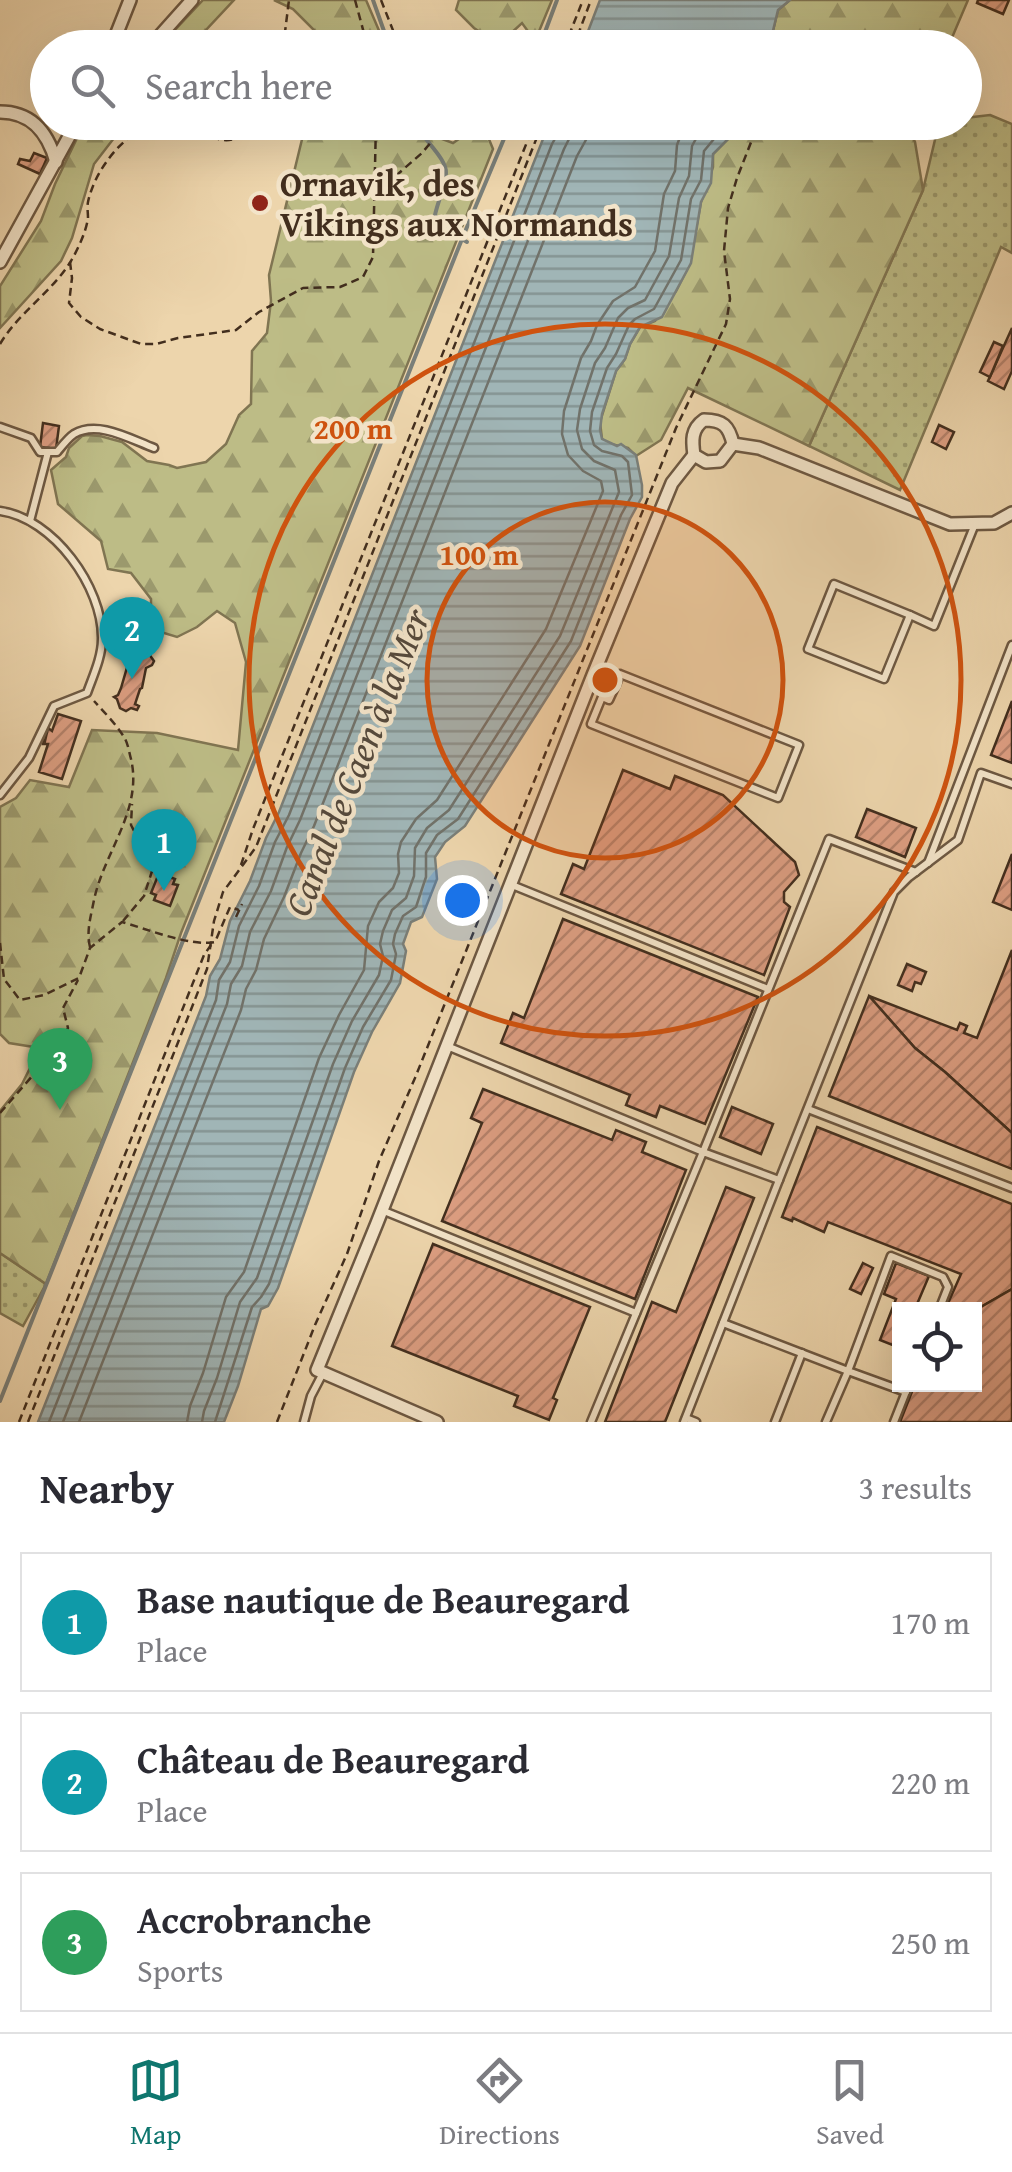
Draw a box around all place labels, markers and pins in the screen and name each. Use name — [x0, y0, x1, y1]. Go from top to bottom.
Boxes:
place label: Ornavik, des Vikings aux Normands — [280, 158, 633, 249]
marker: Ornavik, des Vikings aux Normands — [249, 192, 271, 214]
pin: 2 — [100, 596, 164, 679]
centre of rings — [587, 662, 623, 698]
pin: 1 — [132, 808, 196, 891]
pin: 3 — [28, 1028, 92, 1110]

